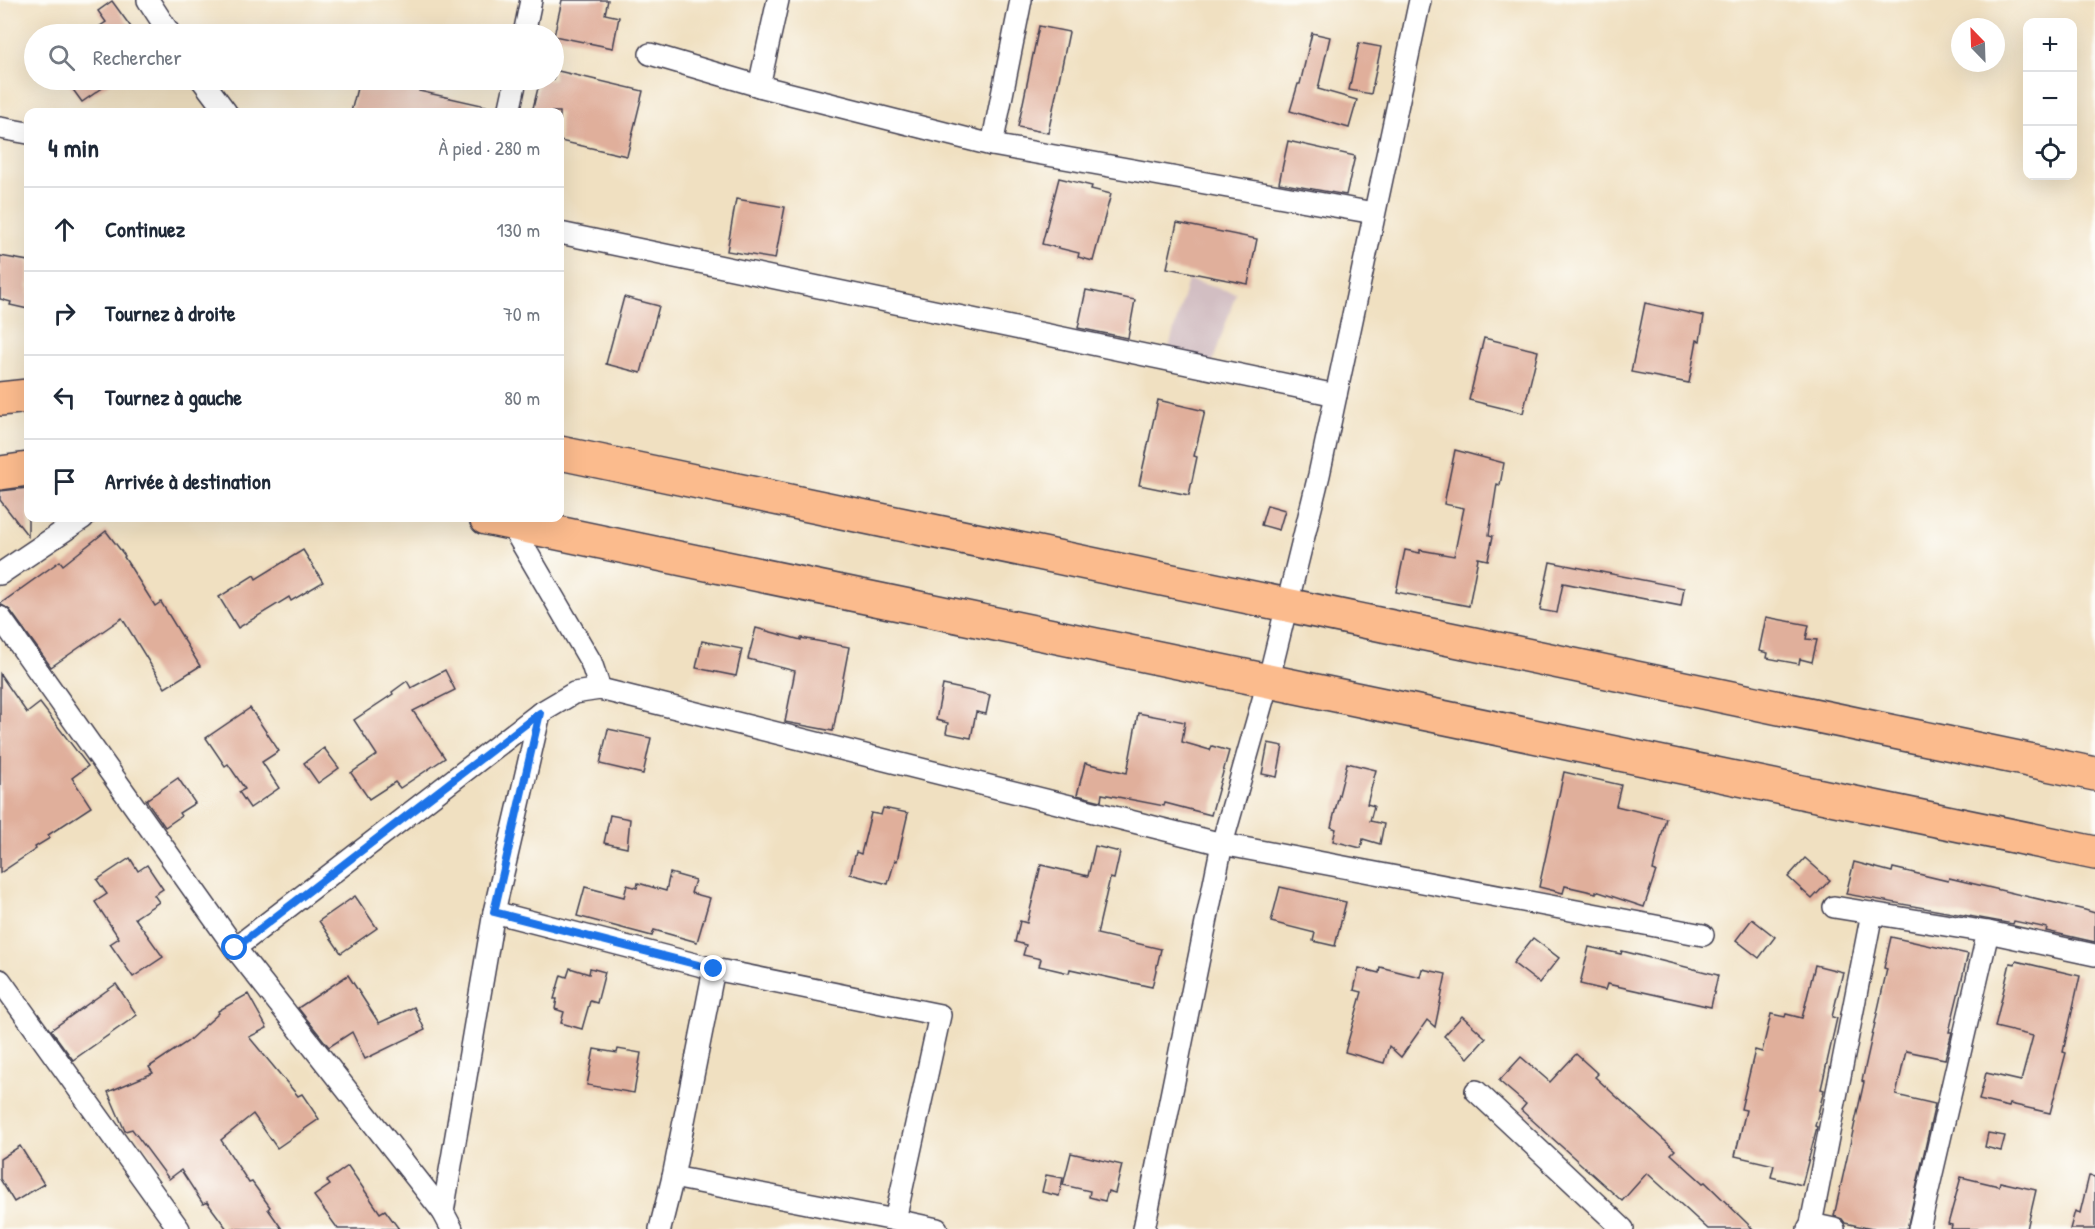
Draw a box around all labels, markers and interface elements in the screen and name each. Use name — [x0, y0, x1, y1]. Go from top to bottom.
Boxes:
north arrow — [1951, 18, 2005, 72]
map controls — [2023, 18, 2077, 180]
button: + — [2023, 18, 2077, 72]
search box — [24, 24, 564, 90]
icon: search — [45, 41, 78, 74]
text: Rechercher — [93, 42, 182, 72]
button: − — [2023, 72, 2077, 126]
button: locate — [2023, 126, 2077, 180]
text: 4 min — [48, 130, 99, 165]
text: À pied · 280 m — [438, 134, 540, 161]
icon: ahead — [48, 213, 81, 246]
text: Continuez — [105, 214, 185, 244]
text: 130 m — [497, 216, 540, 243]
icon: right — [48, 297, 81, 330]
text: Tournez à droite — [105, 298, 235, 328]
text: 70 m — [503, 300, 540, 327]
icon: left — [48, 381, 81, 414]
text: Tournez à gauche — [105, 382, 242, 412]
text: 80 m — [504, 384, 540, 411]
icon: arrive — [48, 465, 81, 498]
text: Arrivée à destination — [105, 466, 271, 496]
route start — [221, 934, 247, 960]
route end — [700, 955, 726, 981]

